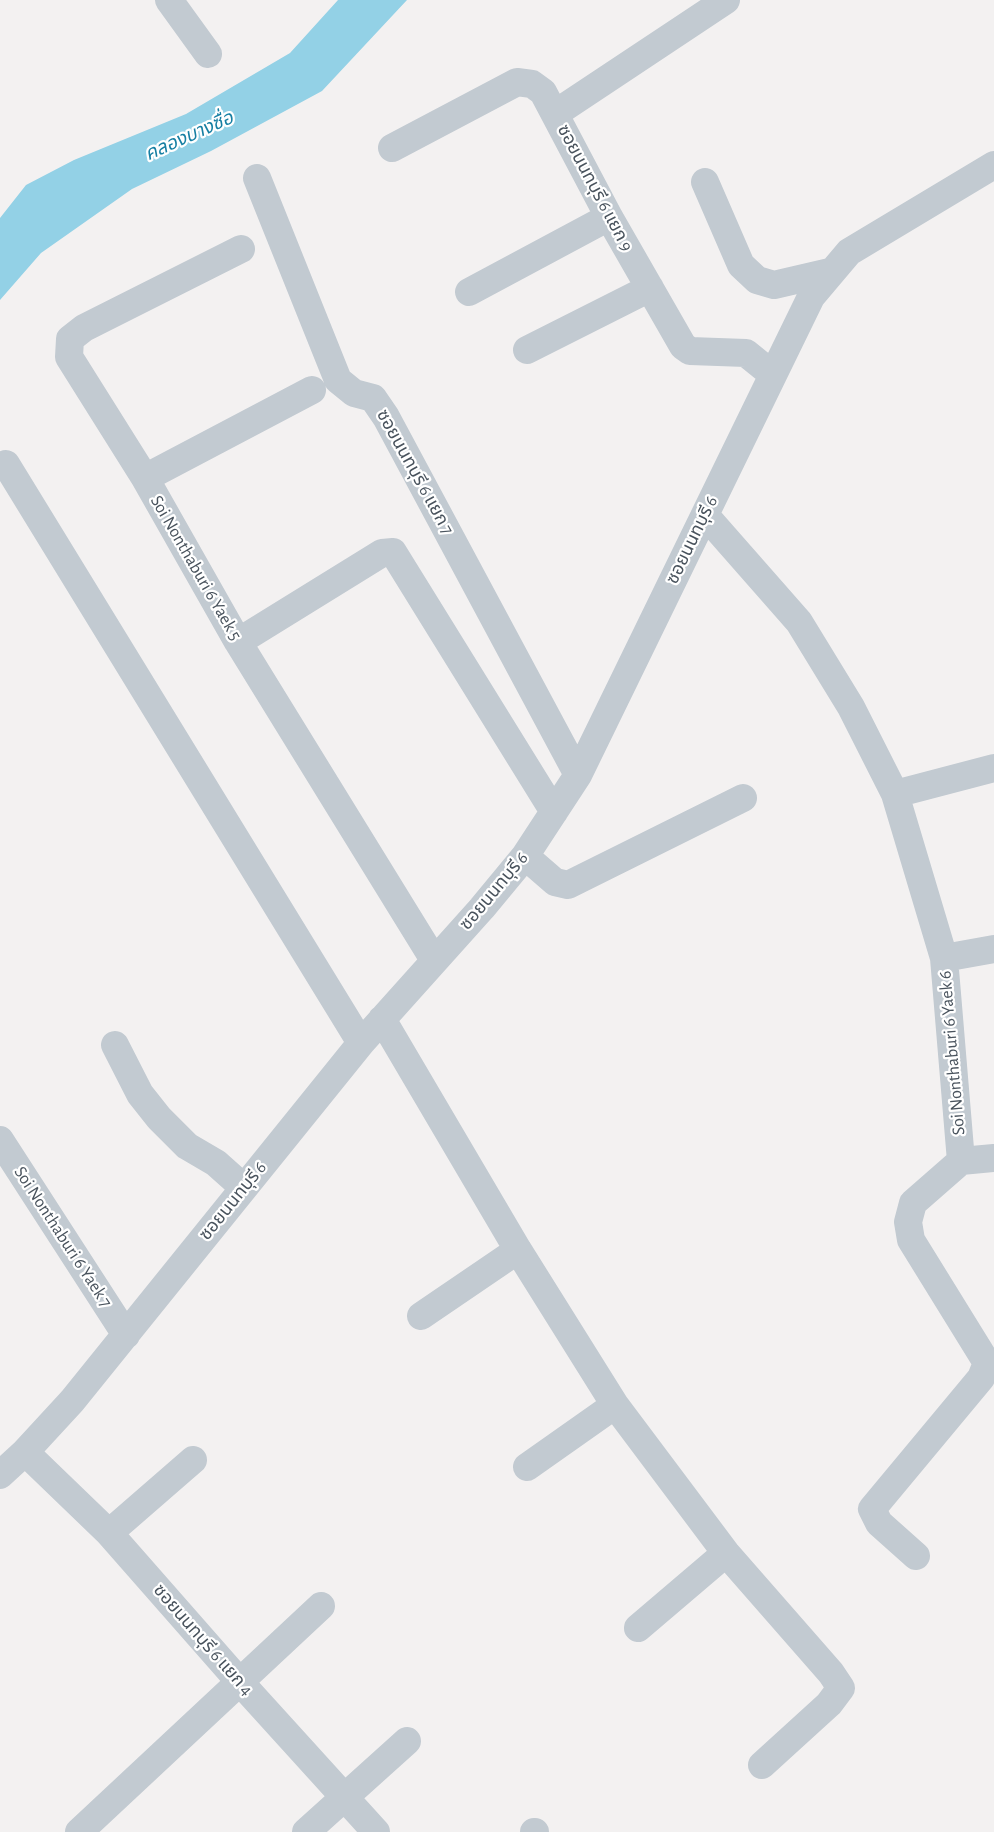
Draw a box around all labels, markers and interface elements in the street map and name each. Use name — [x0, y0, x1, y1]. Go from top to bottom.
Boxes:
water label: คลองบางซื่อ — [141, 106, 237, 166]
street label: ซอยนนทบุรี 6 แยก 9 — [552, 121, 638, 255]
street label: ซอยนนทบุรี 6 แยก 7 — [372, 406, 458, 538]
street label: Soi Nonthaburi 6 Yaek 5 — [146, 492, 246, 644]
street label: ซอยนนทบุรี 6 — [661, 493, 723, 587]
street label: ซอยนนทบุรี 6 — [455, 848, 533, 934]
street label: Soi Nonthaburi 6 Yaek 6 — [934, 970, 970, 1136]
street label: ซอยนนทบุรี 6 — [195, 1157, 271, 1245]
street label: Soi Nonthaburi 6 Yaek 7 — [9, 1162, 117, 1312]
street label: ซอยนนทบุรี 6 แยก 4 — [149, 1580, 257, 1700]

